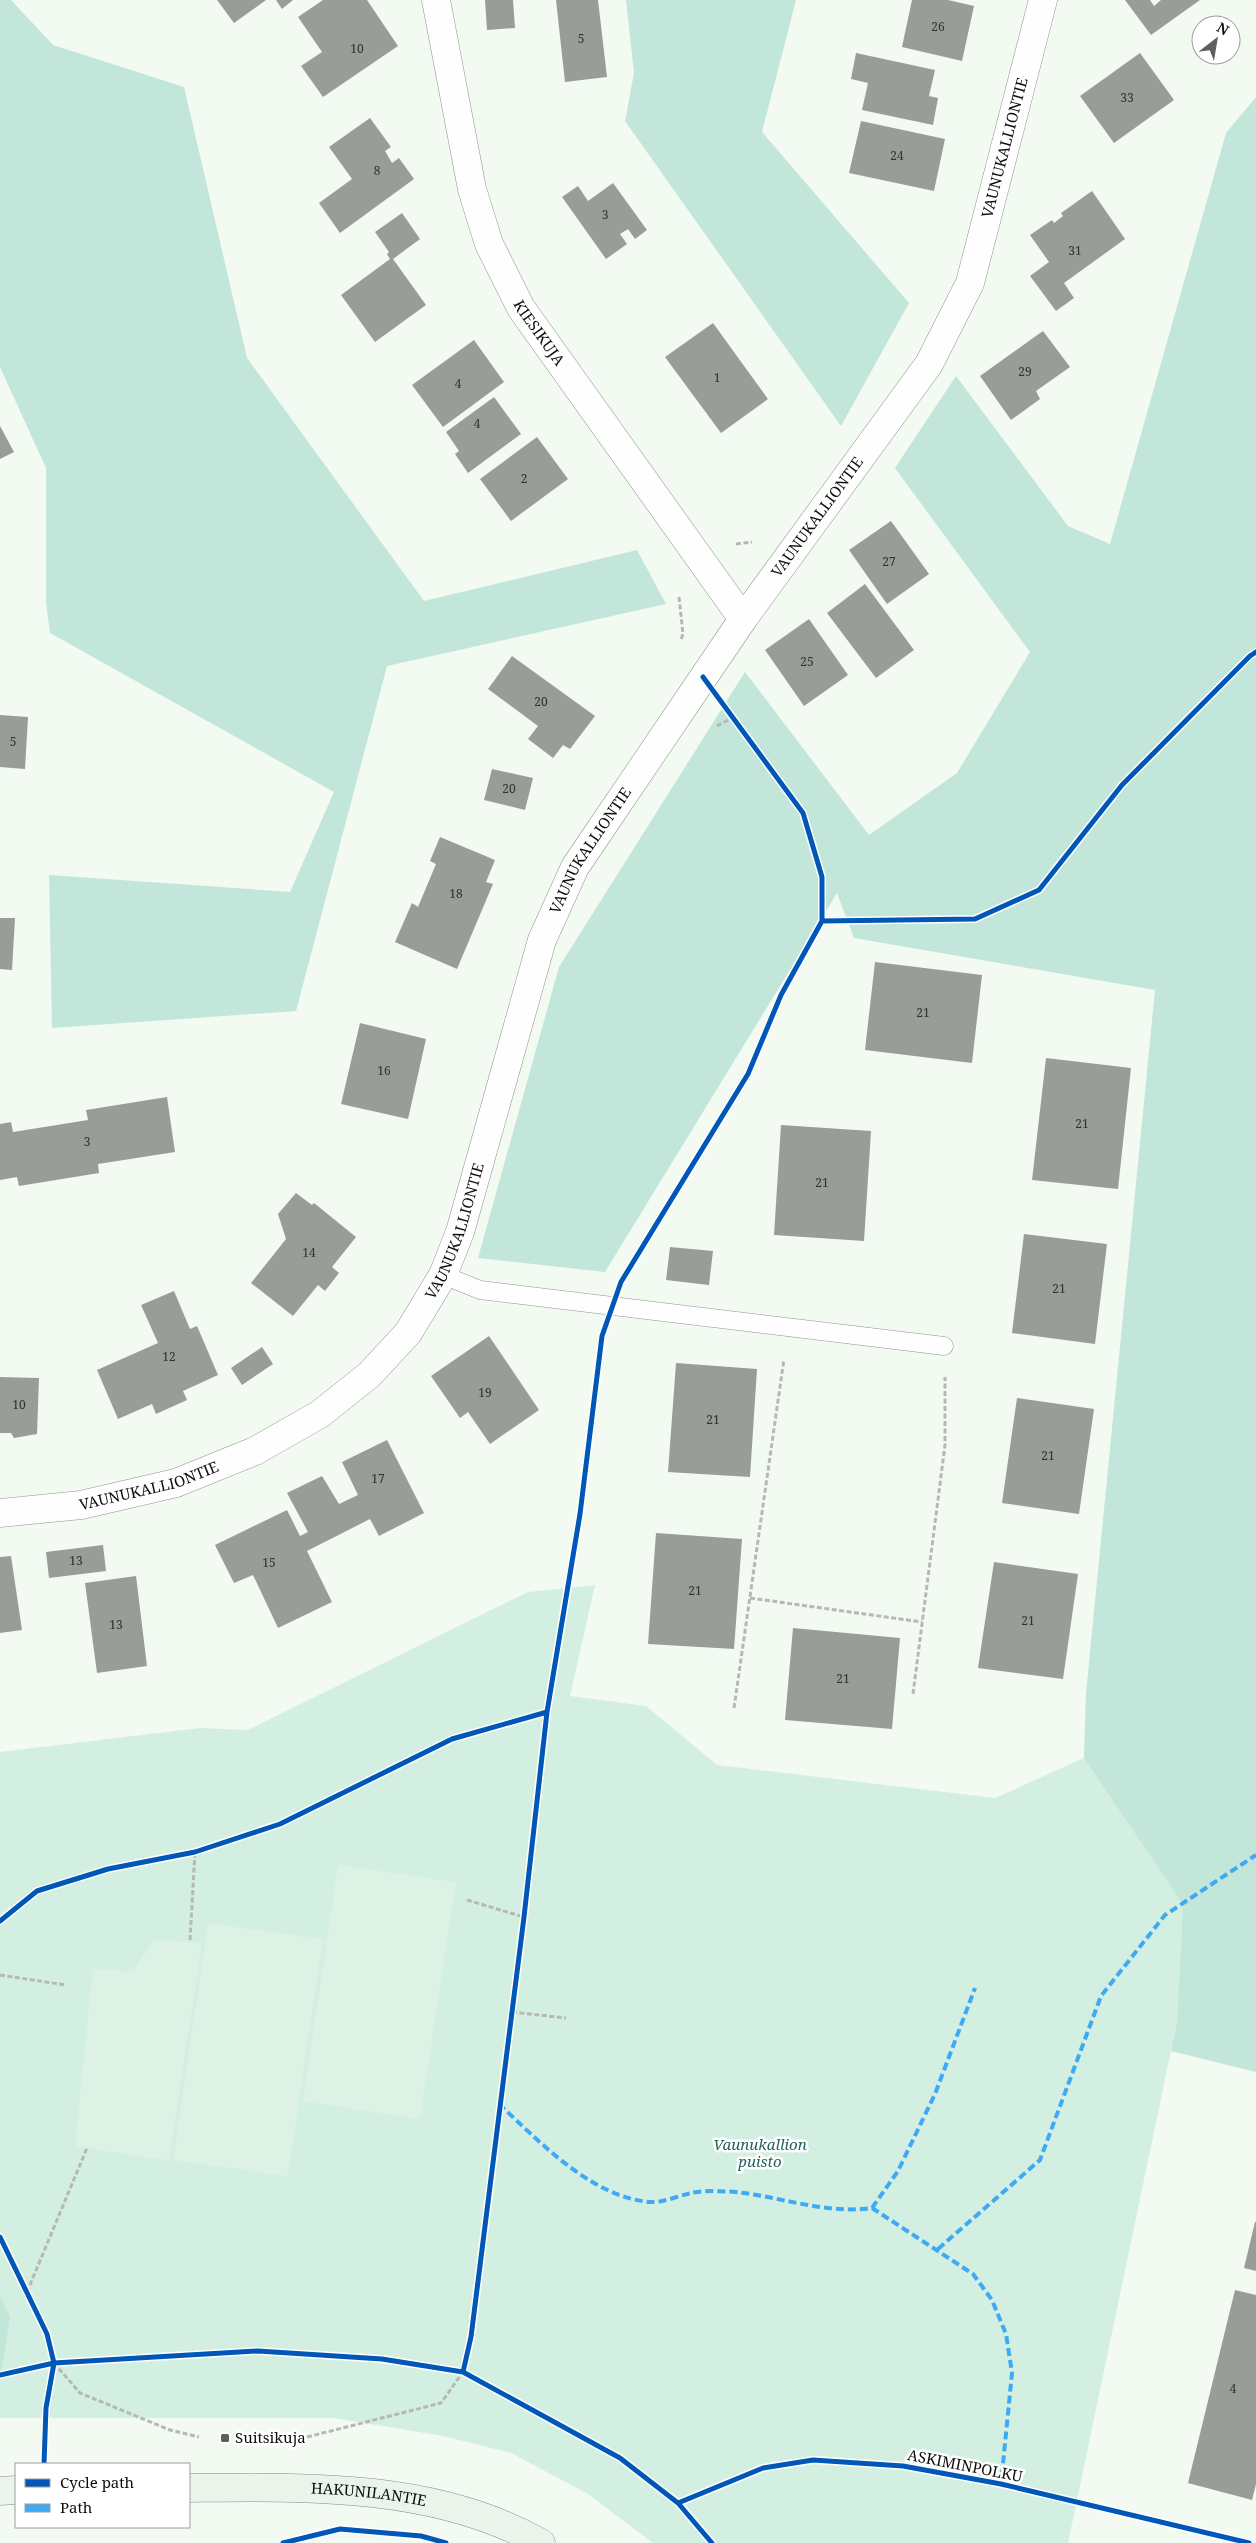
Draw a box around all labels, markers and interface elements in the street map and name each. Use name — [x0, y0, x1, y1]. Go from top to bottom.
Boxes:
north arrow — [1191, 15, 1241, 65]
text: N — [1213, 17, 1233, 39]
house number: 26 — [931, 18, 945, 35]
house number: 5 — [578, 30, 584, 47]
house number: 10 — [350, 40, 364, 57]
street label: VAUNUKALLIONTIE — [976, 75, 1032, 220]
house number: 33 — [1120, 89, 1134, 106]
house number: 24 — [890, 147, 904, 164]
house number: 8 — [374, 162, 381, 179]
house number: 3 — [602, 206, 609, 223]
house number: 31 — [1068, 242, 1082, 259]
street label: KIESIKUJA — [510, 296, 570, 369]
house number: 29 — [1018, 363, 1032, 380]
house number: 1 — [714, 369, 720, 386]
house number: 4 — [455, 375, 462, 392]
house number: 4 — [474, 415, 481, 432]
street label: VAUNUKALLIONTIE — [766, 452, 867, 581]
house number: 2 — [521, 470, 527, 487]
house number: 27 — [882, 553, 896, 570]
house number: 25 — [800, 653, 814, 670]
house number: 20 — [534, 693, 548, 710]
house number: 5 — [10, 733, 16, 750]
house number: 20 — [502, 780, 516, 797]
street label: VAUNUKALLIONTIE — [544, 783, 635, 917]
house number: 18 — [449, 885, 463, 902]
house number: 21 — [916, 1004, 930, 1021]
house number: 16 — [377, 1062, 391, 1079]
house number: 21 — [1075, 1115, 1089, 1132]
house number: 3 — [84, 1133, 91, 1150]
street label: VAUNUKALLIONTIE — [420, 1160, 488, 1303]
house number: 21 — [815, 1174, 829, 1191]
house number: 14 — [302, 1244, 316, 1261]
house number: 21 — [1052, 1280, 1066, 1297]
house number: 12 — [162, 1348, 176, 1365]
house number: 19 — [478, 1384, 492, 1401]
house number: 10 — [12, 1396, 26, 1413]
house number: 21 — [706, 1411, 720, 1428]
house number: 21 — [1041, 1447, 1055, 1464]
street label: VAUNUKALLIONTIE — [77, 1456, 221, 1514]
house number: 17 — [371, 1470, 385, 1487]
house number: 13 — [69, 1552, 83, 1569]
house number: 15 — [262, 1554, 276, 1571]
house number: 21 — [688, 1582, 702, 1599]
house number: 21 — [1021, 1612, 1035, 1629]
house number: 13 — [109, 1616, 123, 1633]
house number: 21 — [836, 1670, 850, 1687]
park label: Vaunukallion puisto — [713, 2134, 807, 2171]
house number: 4 — [1230, 2380, 1237, 2397]
place label: Suitsikuja — [235, 2427, 306, 2447]
marker: Suitsikuja — [219, 2432, 231, 2444]
street label: ASKIMINPOLKU — [906, 2444, 1025, 2486]
legend — [15, 2463, 190, 2528]
text: Cycle path — [60, 2472, 135, 2492]
street label: HAKUNILANTIE — [310, 2478, 428, 2510]
text: Path — [60, 2497, 93, 2517]

